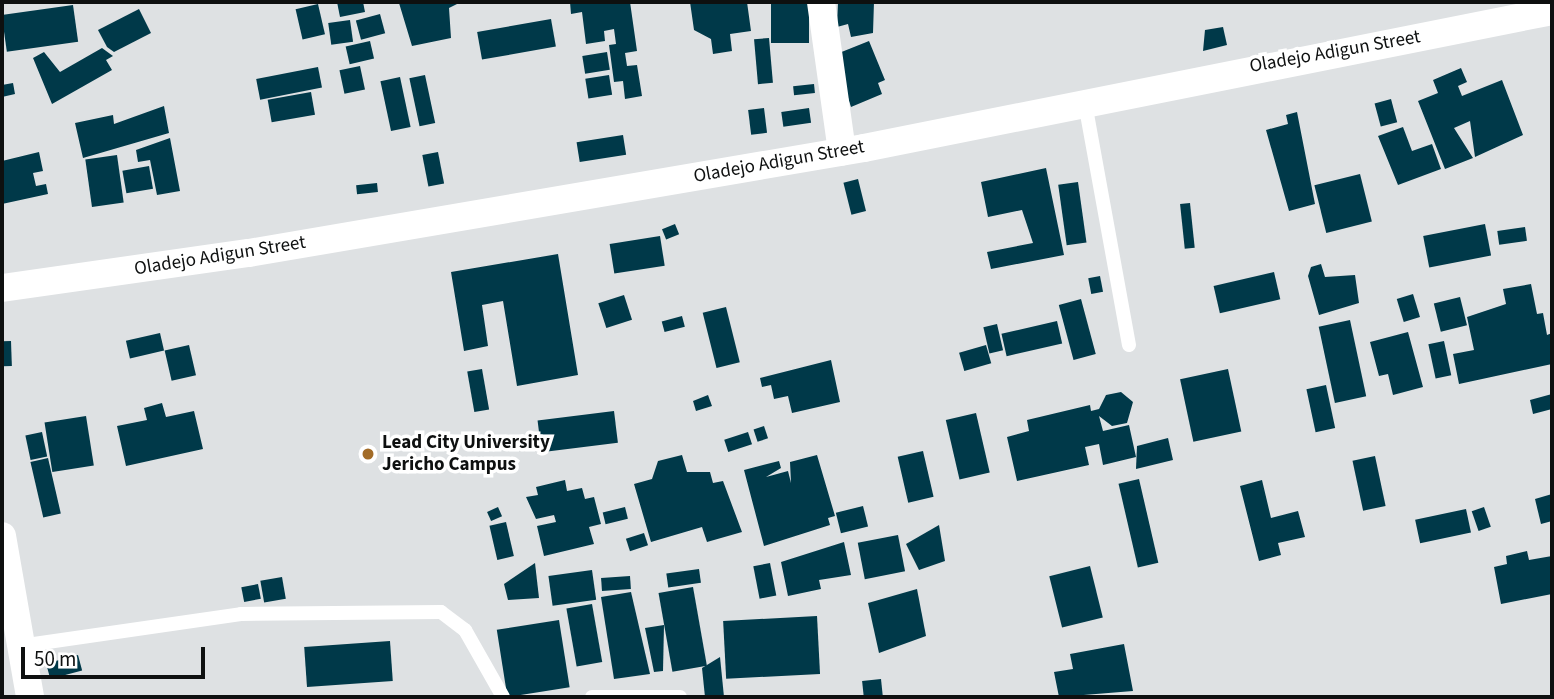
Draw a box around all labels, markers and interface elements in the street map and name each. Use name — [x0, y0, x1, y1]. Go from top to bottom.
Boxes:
street label: Oladejo Adigun Street — [1248, 26, 1422, 78]
street label: Oladejo Adigun Street — [692, 136, 866, 188]
street label: Oladejo Adigun Street — [133, 231, 307, 281]
place label: Lead City University Jericho Campus — [382, 432, 550, 476]
marker: Lead City University Jericho Campus — [360, 446, 376, 462]
scale bar — [24, 632, 208, 676]
text: 50 m — [34, 644, 76, 674]

